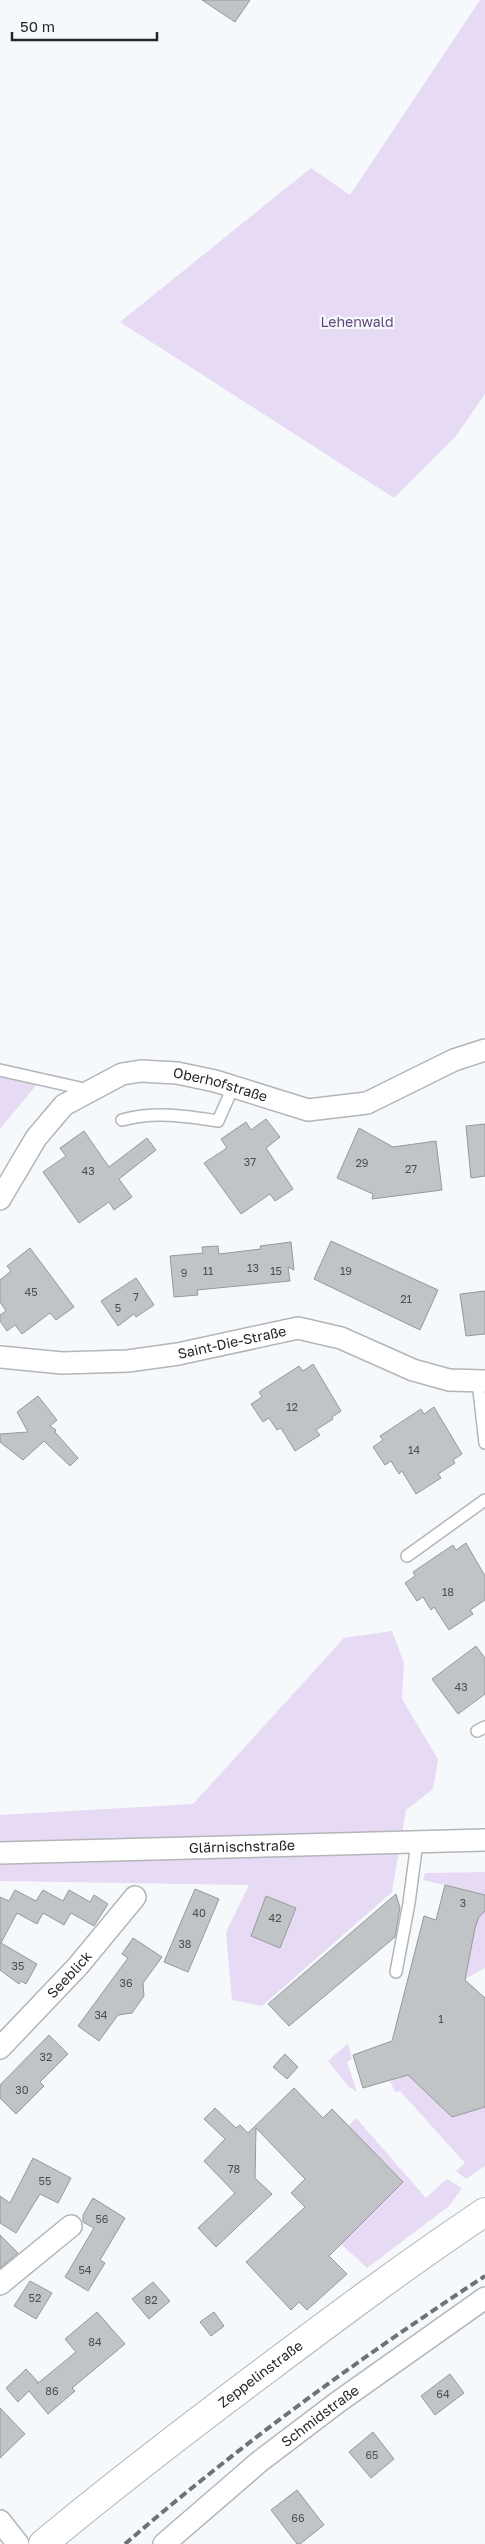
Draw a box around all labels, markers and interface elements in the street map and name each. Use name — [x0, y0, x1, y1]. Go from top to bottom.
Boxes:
scale bar — [12, 10, 158, 42]
text: 50 m — [20, 17, 55, 35]
park label: Lehenwald — [320, 313, 394, 330]
street label: Oberhofstraße — [172, 1063, 270, 1105]
house number: 37 — [244, 1155, 256, 1168]
house number: 29 — [355, 1156, 369, 1169]
house number: 27 — [405, 1162, 417, 1175]
house number: 43 — [81, 1164, 95, 1177]
house number: 13 — [247, 1261, 259, 1274]
house number: 11 — [203, 1264, 213, 1277]
house number: 15 — [270, 1264, 282, 1277]
house number: 19 — [340, 1264, 352, 1277]
house number: 9 — [181, 1266, 187, 1279]
house number: 45 — [24, 1285, 38, 1298]
house number: 7 — [133, 1290, 139, 1303]
house number: 21 — [400, 1292, 412, 1305]
house number: 5 — [115, 1301, 121, 1314]
street label: Saint-Die-Straße — [176, 1322, 288, 1362]
house number: 12 — [286, 1400, 298, 1413]
house number: 14 — [408, 1443, 420, 1456]
house number: 18 — [442, 1585, 454, 1598]
house number: 43 — [454, 1680, 468, 1693]
street label: Glärnischstraße — [189, 1836, 295, 1856]
house number: 3 — [460, 1896, 466, 1909]
house number: 40 — [192, 1906, 206, 1919]
house number: 42 — [268, 1911, 282, 1924]
house number: 38 — [178, 1937, 192, 1950]
street label: Seeblick — [43, 1947, 95, 2001]
house number: 35 — [12, 1959, 24, 1972]
house number: 36 — [119, 1976, 133, 1989]
house number: 34 — [94, 2008, 108, 2021]
house number: 1 — [438, 2012, 444, 2025]
house number: 32 — [40, 2050, 52, 2063]
house number: 30 — [15, 2083, 29, 2096]
house number: 78 — [228, 2162, 241, 2175]
house number: 55 — [39, 2174, 51, 2187]
house number: 56 — [95, 2212, 109, 2225]
house number: 54 — [78, 2263, 92, 2276]
house number: 52 — [29, 2291, 41, 2304]
house number: 82 — [144, 2293, 158, 2306]
house number: 84 — [88, 2335, 102, 2348]
street label: Zeppelinstraße — [215, 2336, 306, 2411]
street label: Schmidstraße — [278, 2381, 362, 2450]
house number: 86 — [45, 2384, 59, 2397]
house number: 64 — [436, 2387, 450, 2400]
house number: 65 — [365, 2448, 379, 2461]
house number: 66 — [291, 2511, 305, 2524]

